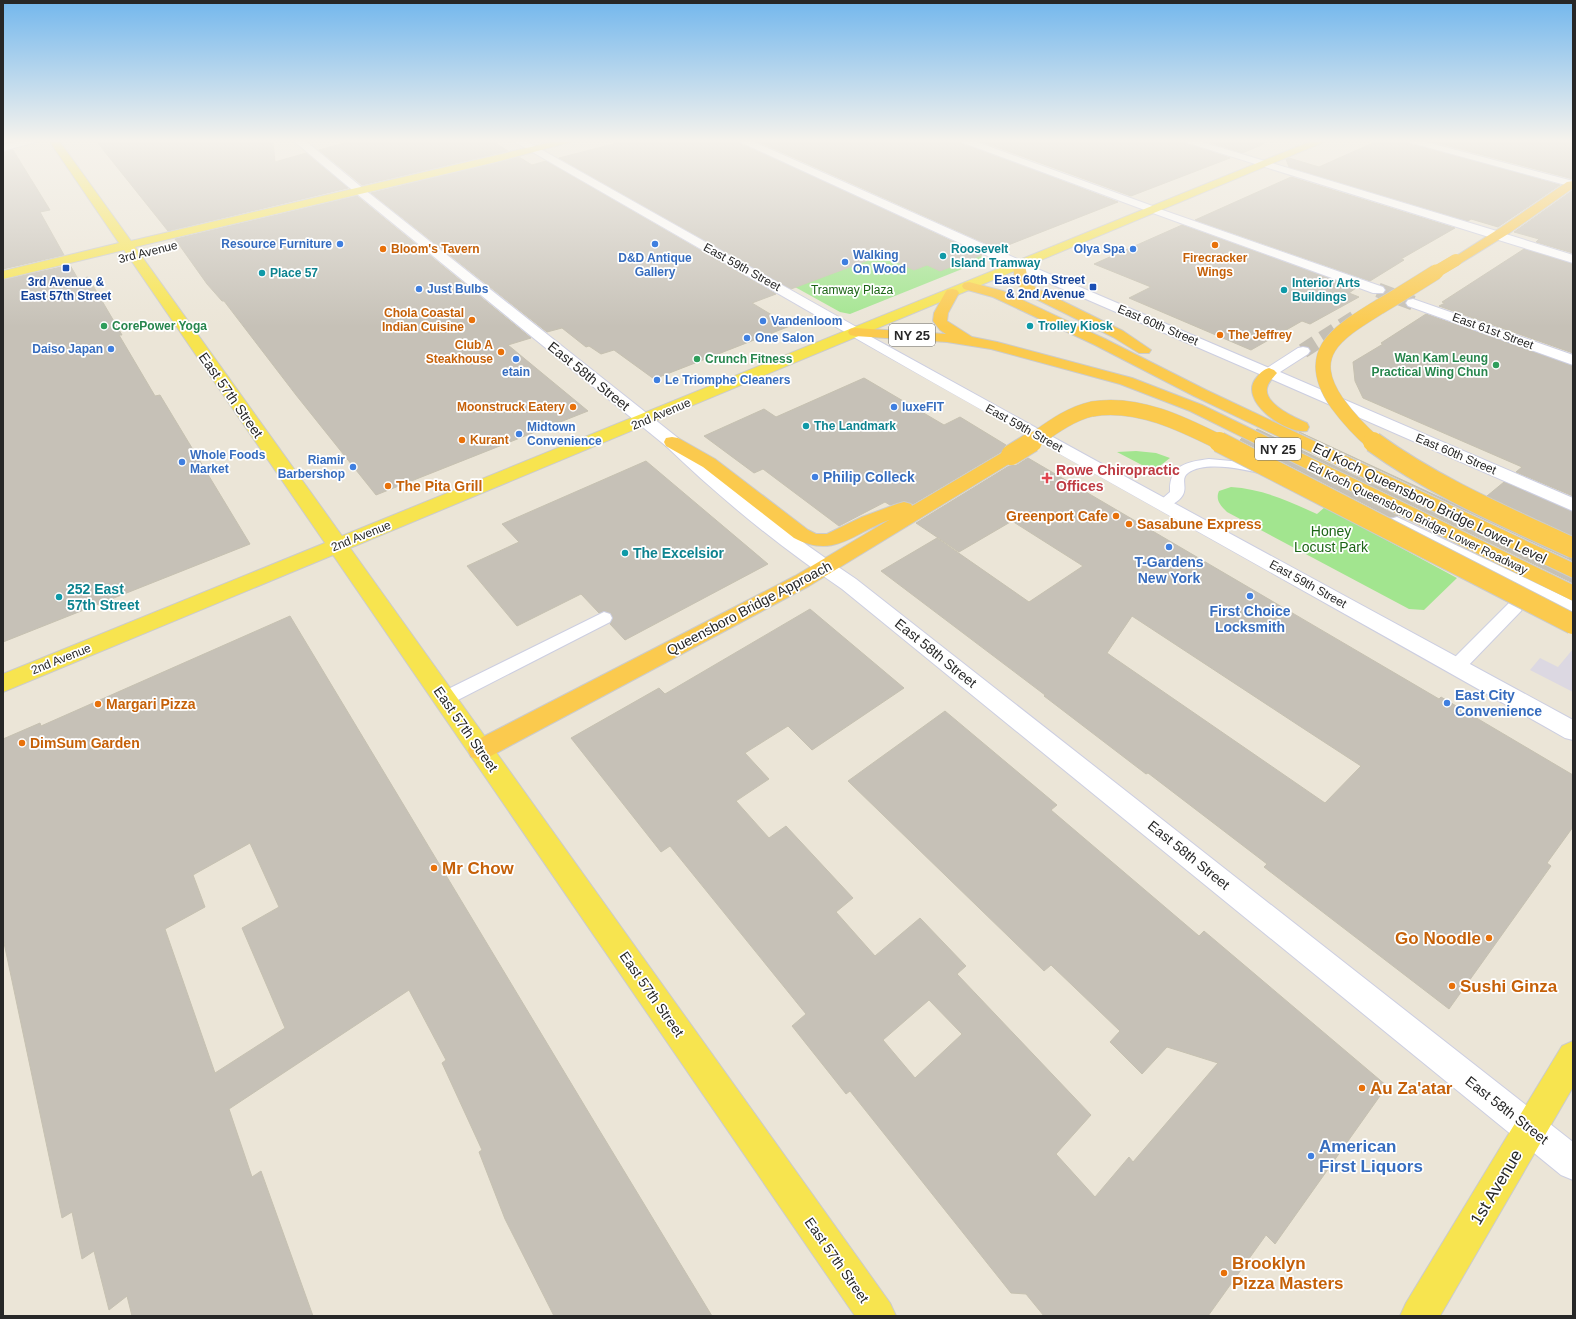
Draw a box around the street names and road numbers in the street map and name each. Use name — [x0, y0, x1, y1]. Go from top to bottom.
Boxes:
street label: 3rd Avenue — [117, 238, 179, 266]
street label: East 59th Street — [701, 240, 784, 294]
street label: East 60th Street — [1116, 302, 1201, 349]
street label: East 61st Street — [1450, 310, 1536, 352]
road number: NY 25 — [889, 324, 935, 346]
street label: East 58th Street — [545, 338, 633, 414]
street label: East 57th Street — [196, 349, 266, 441]
street label: 2nd Avenue — [629, 395, 693, 433]
street label: East 59th Street — [983, 401, 1066, 455]
street label: East 60th Street — [1414, 431, 1499, 478]
road number: NY 25 — [1255, 438, 1301, 460]
street label: Ed Koch Queensboro Bridge Lower Level — [1311, 439, 1549, 567]
street label: Ed Koch Queensboro Bridge Lower Roadway — [1306, 459, 1530, 577]
street label: 2nd Avenue — [329, 518, 393, 554]
street label: East 59th Street — [1267, 557, 1350, 611]
street label: Queensboro Bridge Approach — [664, 558, 834, 658]
street label: East 58th Street — [892, 615, 980, 691]
street label: 2nd Avenue — [29, 641, 93, 677]
street label: East 57th Street — [431, 683, 501, 775]
street label: East 58th Street — [1145, 817, 1233, 893]
street label: East 57th Street — [617, 948, 687, 1040]
street label: East 58th Street — [1463, 1073, 1552, 1147]
street label: 1st Avenue — [1467, 1146, 1526, 1228]
street label: East 57th Street — [802, 1214, 872, 1306]

